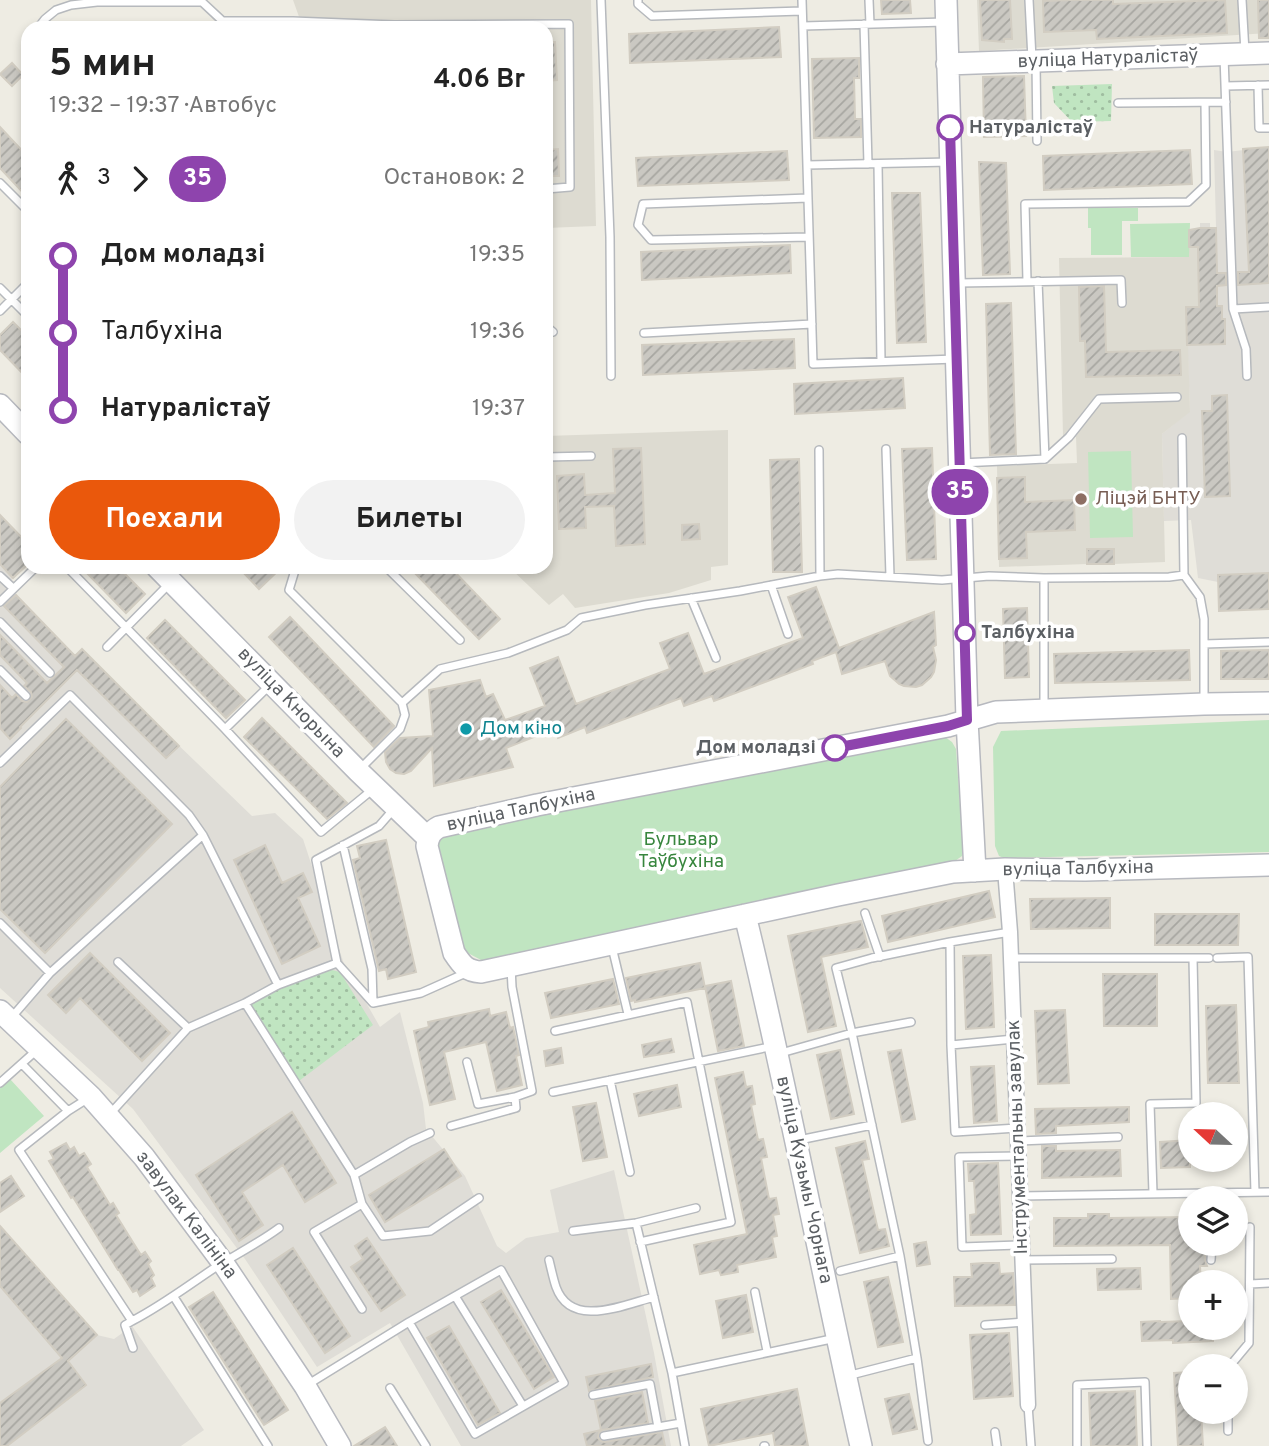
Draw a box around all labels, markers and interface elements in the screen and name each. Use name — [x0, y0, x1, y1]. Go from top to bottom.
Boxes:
text: 5 мин — [49, 41, 156, 90]
street label: вуліца Натуралістаў — [1017, 44, 1199, 74]
text: 4.06 Br — [434, 64, 525, 97]
text: 19:32 – 19:37 · Автобус — [49, 92, 277, 121]
marker: Натуралістаў — [937, 115, 963, 141]
place label: Натуралістаў — [969, 116, 1093, 140]
icon: walk — [49, 160, 87, 198]
icon: forward — [121, 160, 159, 198]
text: 3 — [97, 164, 111, 193]
text: 35 — [183, 164, 212, 194]
text: Остановок: 2 — [384, 164, 525, 193]
text: Дом моладзі — [101, 239, 265, 272]
text: 19:35 — [469, 241, 525, 270]
text: Талбухіна — [101, 316, 223, 349]
text: 19:36 — [470, 318, 525, 347]
text: Натуралістаў — [101, 393, 271, 426]
text: 19:37 — [472, 395, 525, 424]
line badge: 35 — [928, 469, 992, 515]
text: 35 — [945, 477, 975, 507]
button: Поехали — [49, 480, 280, 560]
button: Билеты — [294, 480, 525, 560]
place label: Ліцэй БНТУ — [1095, 487, 1201, 511]
marker: Ліцэй БНТУ — [1073, 491, 1089, 507]
place label: Талбухіна — [981, 621, 1075, 645]
marker: Талбухіна — [955, 623, 975, 643]
street label: вуліца Кнорына — [232, 643, 350, 763]
place label: Дом кіно — [480, 717, 562, 741]
marker: Дом кіно — [458, 721, 474, 737]
marker: Дом моладзі — [822, 735, 848, 761]
place label: Дом моладзі — [696, 736, 816, 760]
street label: вуліца Талбухіна — [444, 783, 598, 837]
park label: Бульвар Таўбухіна — [638, 828, 724, 874]
street label: вуліца Талбухіна — [1002, 856, 1154, 882]
street label: Інструментальны завулак — [1002, 1019, 1034, 1255]
street label: вуліца Кузьмы Чорнага — [770, 1074, 838, 1286]
north arrow — [1178, 1102, 1248, 1172]
map controls — [1178, 1102, 1248, 1424]
street label: завулак Калініна — [130, 1146, 242, 1284]
button: layers — [1178, 1186, 1248, 1256]
button: + — [1178, 1270, 1248, 1340]
button: − — [1178, 1354, 1248, 1424]

